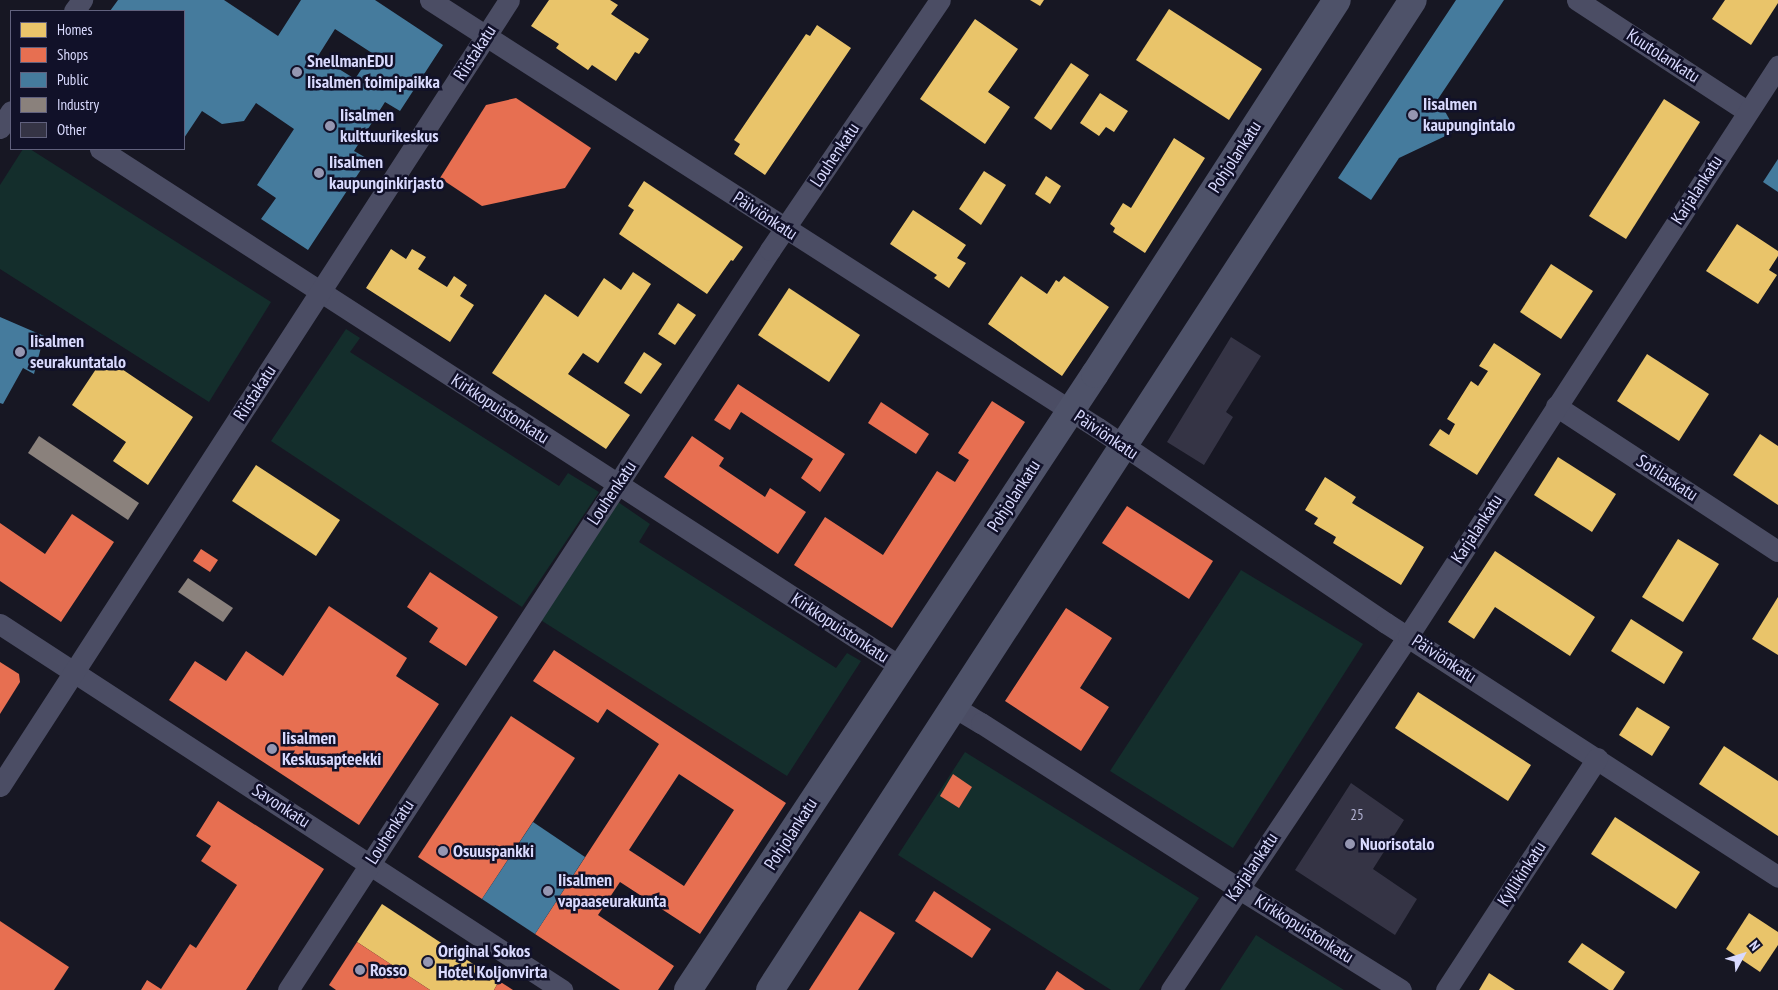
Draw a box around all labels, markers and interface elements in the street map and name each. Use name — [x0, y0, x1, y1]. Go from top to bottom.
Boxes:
legend — [10, 10, 185, 150]
text: Homes — [57, 20, 93, 39]
street label: Riistakatu — [449, 21, 501, 85]
street label: Kuutolankatu — [1622, 24, 1704, 88]
text: Shops — [57, 45, 88, 64]
place label: SnellmanEDU Iisalmen toimipaikka — [307, 51, 440, 94]
marker: SnellmanEDU Iisalmen toimipaikka — [291, 66, 303, 78]
text: Public — [57, 70, 88, 89]
place label: Iisalmen kaupungintalo — [1423, 94, 1515, 136]
text: Industry — [57, 95, 99, 114]
place label: Iisalmen kulttuurikeskus — [340, 105, 439, 148]
marker: Iisalmen kaupungintalo — [1407, 109, 1419, 121]
street label: Pohjolankatu — [1204, 117, 1266, 197]
street label: Louhenkatu — [806, 119, 864, 191]
text: Other — [57, 120, 86, 139]
marker: Iisalmen kulttuurikeskus — [324, 120, 336, 132]
street label: Karjalankatu — [1667, 151, 1727, 229]
place label: Iisalmen kaupunginkirjasto — [329, 152, 444, 194]
marker: Iisalmen kaupunginkirjasto — [313, 167, 325, 179]
street label: Päiviönkatu — [729, 187, 801, 245]
place label: Iisalmen seurakuntatalo — [30, 331, 126, 374]
marker: Iisalmen seurakuntatalo — [14, 346, 26, 358]
street label: Riistakatu — [229, 361, 281, 425]
street label: Kirkkopuistonkatu — [447, 369, 553, 449]
street label: Päiviönkatu — [1070, 406, 1142, 464]
street label: Sotilaskatu — [1632, 450, 1702, 506]
street label: Pohjolankatu — [983, 456, 1045, 536]
street label: Louhenkatu — [583, 457, 641, 529]
street label: Karjalankatu — [1447, 490, 1507, 568]
street label: Kirkkopuistonkatu — [787, 588, 893, 668]
street label: Päiviönkatu — [1408, 630, 1480, 688]
place label: Iisalmen Keskusapteekki — [282, 728, 381, 771]
marker: Iisalmen Keskusapteekki — [266, 743, 278, 755]
street label: Savonkatu — [248, 779, 314, 833]
street label: Pohjolankatu — [760, 794, 822, 874]
street label: Louhenkatu — [361, 796, 419, 868]
house number: 25 — [1350, 806, 1364, 824]
street label: Karjalankatu — [1221, 829, 1283, 905]
place label: Nuorisotalo — [1360, 833, 1434, 855]
marker: Nuorisotalo — [1344, 838, 1356, 850]
street label: Kyllikinkatu — [1493, 838, 1551, 910]
place label: Osuuspankki — [453, 840, 534, 862]
marker: Osuuspankki — [437, 845, 449, 857]
place label: Iisalmen vapaaseurakunta — [558, 870, 666, 912]
marker: Iisalmen vapaaseurakunta — [542, 885, 554, 897]
street label: Kirkkopuistonkatu — [1251, 890, 1357, 968]
north arrow — [1718, 930, 1768, 980]
text: N — [1745, 937, 1764, 954]
place label: Original Sokos Hotel Koljonvirta — [438, 941, 547, 984]
marker: Original Sokos Hotel Koljonvirta — [422, 956, 434, 968]
place label: Rosso — [370, 959, 407, 981]
marker: Rosso — [354, 964, 366, 976]

